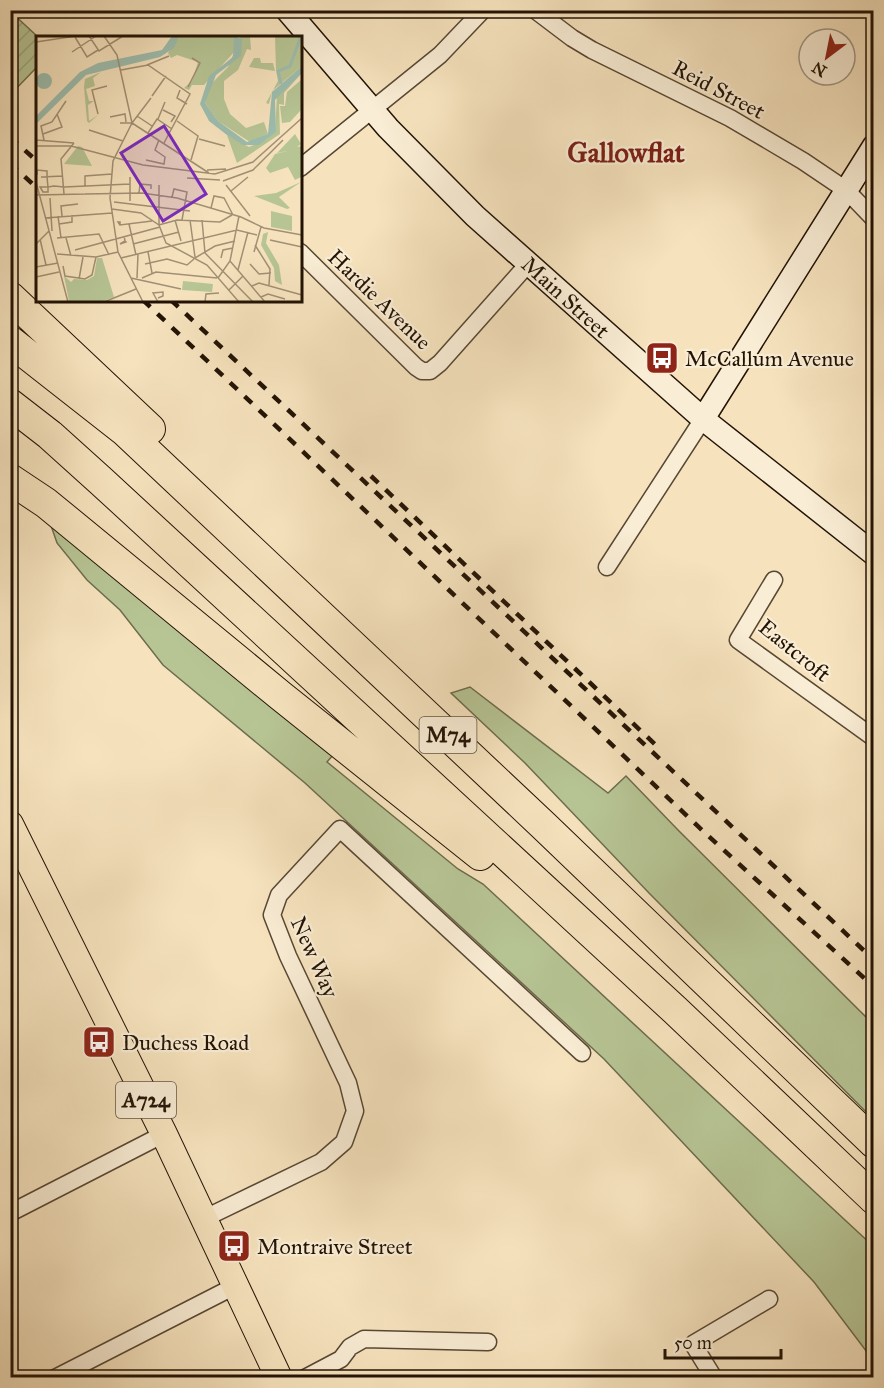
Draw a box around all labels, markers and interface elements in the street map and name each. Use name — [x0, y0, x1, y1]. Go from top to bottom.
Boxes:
north arrow — [797, 27, 857, 87]
inset map — [36, 36, 302, 302]
street label: Reid Street — [668, 54, 770, 125]
text: N — [808, 57, 830, 81]
district label: Gallowflat — [567, 135, 685, 170]
street label: Hardie Avenue — [322, 243, 437, 355]
street label: Main Street — [516, 251, 615, 344]
bus stop icon: McCallum Avenue — [644, 340, 680, 376]
place label: McCallum Avenue — [685, 345, 854, 372]
street label: Eastcroft — [753, 613, 836, 688]
road number: M74 — [420, 717, 476, 753]
street label: New Way — [285, 913, 345, 1002]
bus stop icon: Duchess Road — [81, 1024, 117, 1060]
place label: Duchess Road — [122, 1029, 249, 1056]
road number: A724 — [116, 1082, 176, 1118]
bus stop icon: Montraive Street — [216, 1228, 252, 1264]
place label: Montraive Street — [257, 1233, 413, 1260]
scale bar — [665, 1322, 780, 1360]
text: 50 m — [674, 1332, 712, 1354]

